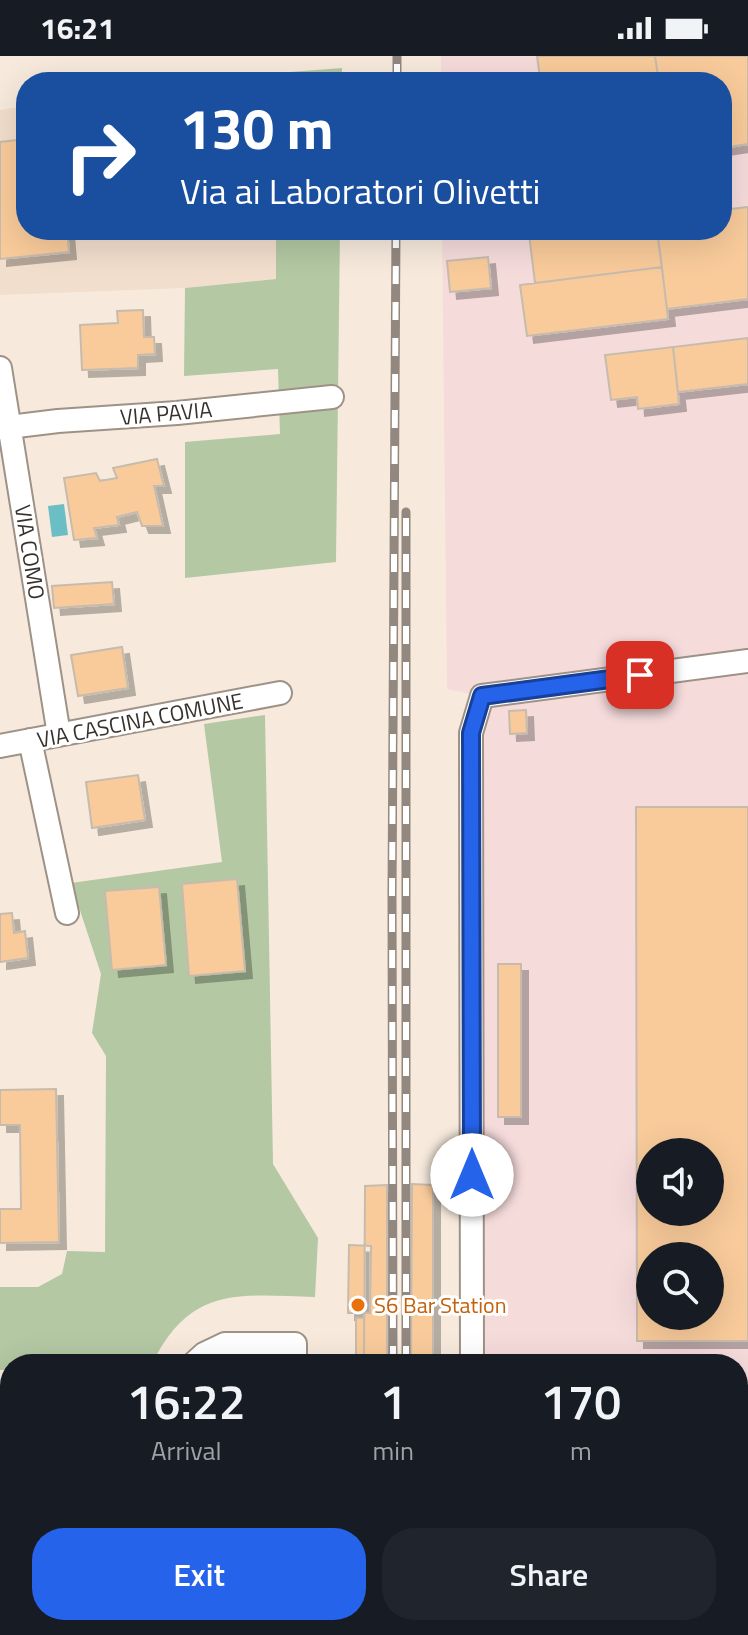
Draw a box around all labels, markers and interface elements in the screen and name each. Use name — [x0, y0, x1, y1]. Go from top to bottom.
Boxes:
text: 16:21 — [40, 5, 115, 51]
text: 130 m — [180, 86, 333, 171]
icon: right — [48, 104, 152, 208]
text: Via ai Laboratori Olivetti — [180, 163, 540, 218]
street label: VIA PAVIA — [119, 392, 213, 434]
street label: VIA COMO — [6, 502, 54, 602]
pin — [606, 641, 674, 709]
icon: arrive — [618, 653, 662, 697]
street label: VIA CASCINA COMUNE — [34, 683, 246, 757]
position arrow — [430, 1133, 514, 1217]
map controls — [636, 1138, 724, 1330]
button: sound — [636, 1138, 724, 1226]
button: search — [636, 1242, 724, 1330]
place label: S6 Bar Station — [374, 1288, 507, 1322]
marker: S6 Bar Station — [349, 1296, 367, 1314]
text: 16:22 — [127, 1365, 246, 1438]
text: 1 — [380, 1365, 407, 1438]
text: 170 — [541, 1365, 621, 1438]
text: Arrival — [151, 1431, 221, 1470]
text: min — [372, 1431, 414, 1470]
text: m — [570, 1431, 592, 1470]
button: Exit — [32, 1528, 366, 1620]
button: Share — [382, 1528, 716, 1620]

